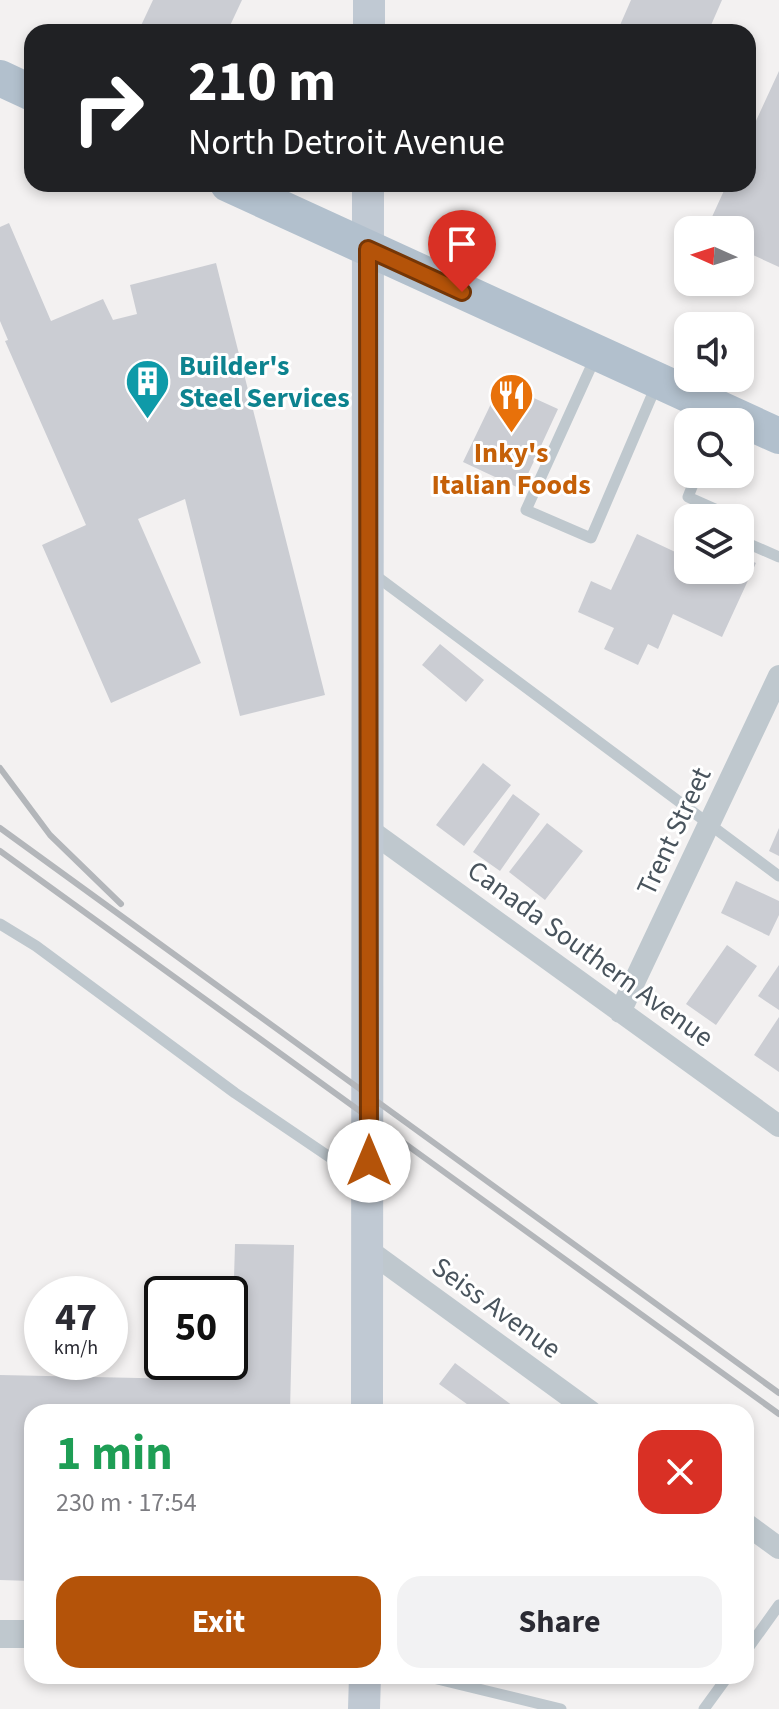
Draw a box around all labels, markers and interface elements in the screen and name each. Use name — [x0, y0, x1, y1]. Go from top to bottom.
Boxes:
text: 210 m — [188, 43, 336, 122]
icon: right — [56, 56, 160, 160]
text: North Detroit Avenue — [188, 117, 505, 168]
pin — [428, 210, 496, 292]
north arrow — [674, 216, 754, 296]
map controls — [674, 216, 754, 584]
icon: arrive — [440, 222, 484, 266]
button: sound — [674, 312, 754, 392]
place label: Builder's Steel Services — [179, 346, 350, 418]
building icon: Builder's Steel Services — [124, 357, 172, 420]
restaurant icon: Inky's Italian Foods — [487, 371, 535, 434]
button: search — [674, 408, 754, 488]
place label: Inky's Italian Foods — [431, 433, 591, 505]
button: layers — [674, 504, 754, 584]
street label: Trent Street — [627, 760, 721, 902]
street label: Canada Southern Avenue — [459, 851, 722, 1057]
position arrow — [327, 1119, 411, 1203]
street label: Seiss Avenue — [424, 1247, 569, 1368]
speed limit sign: 50 — [144, 1276, 248, 1380]
text: 47 — [55, 1289, 97, 1346]
text: km/h — [54, 1334, 98, 1362]
text: 1 min — [56, 1420, 173, 1488]
button: close — [638, 1430, 722, 1514]
text: 230 m · 17:54 — [56, 1484, 197, 1521]
button: Exit — [56, 1576, 381, 1668]
button: Share — [397, 1576, 722, 1668]

